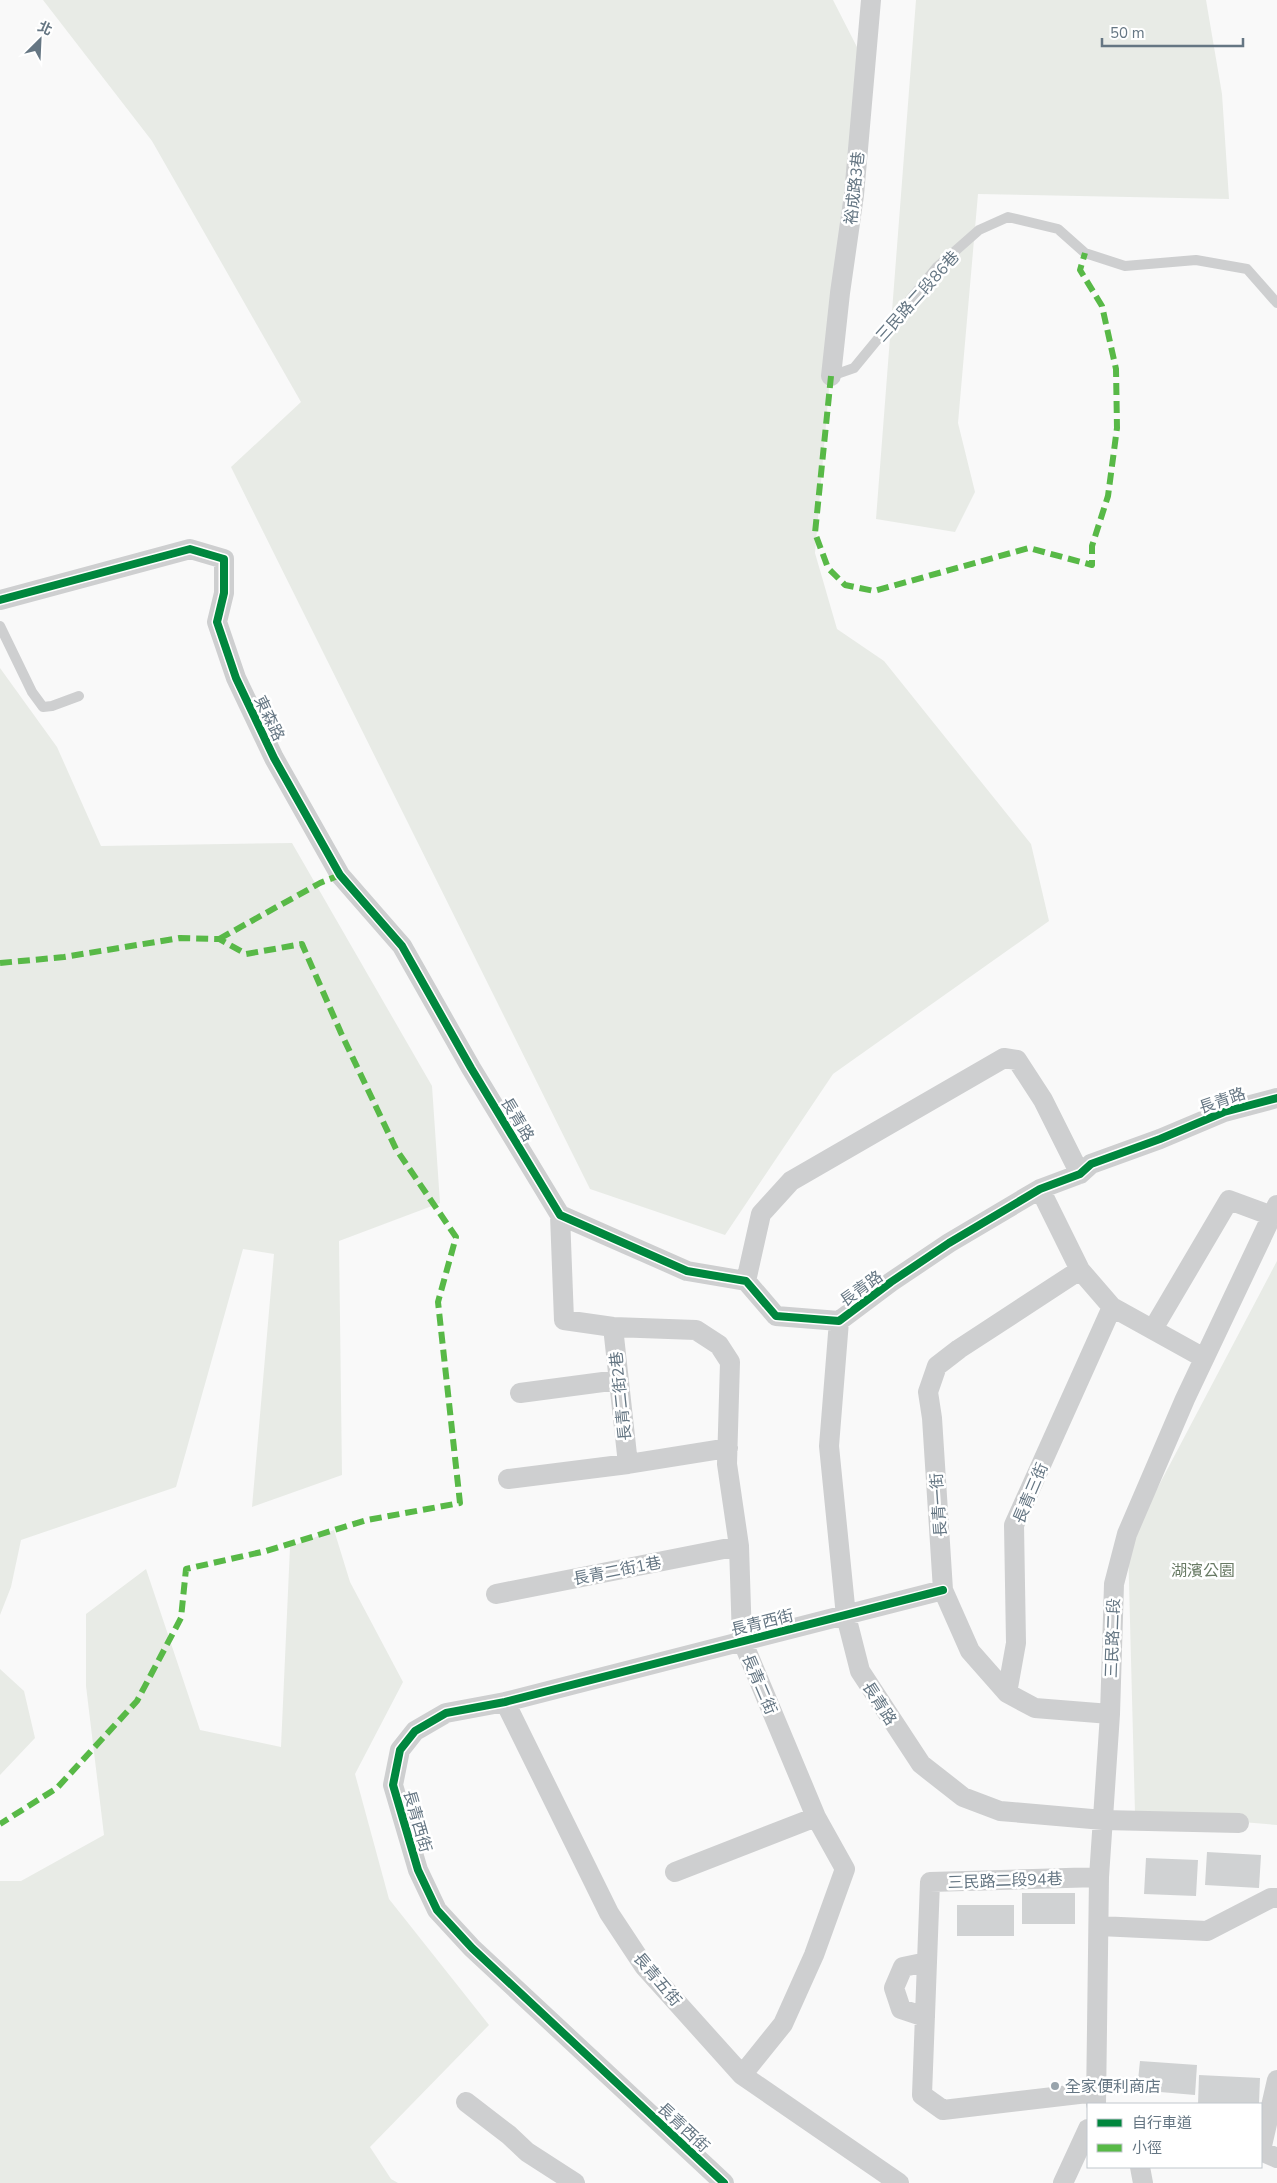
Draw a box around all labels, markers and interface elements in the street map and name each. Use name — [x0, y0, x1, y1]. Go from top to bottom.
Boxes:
north arrow — [15, 15, 65, 65]
scale bar — [1102, 15, 1243, 47]
text: 北 — [35, 17, 55, 40]
text: 50 m — [1110, 23, 1145, 43]
street label: 裕成路3巷 — [840, 150, 870, 226]
street label: 三民路二段86巷 — [871, 247, 964, 347]
street label: 東森路 — [249, 692, 290, 745]
street label: 長青路 — [1196, 1083, 1249, 1119]
street label: 長青路 — [495, 1093, 539, 1146]
street label: 長青路 — [836, 1266, 887, 1312]
street label: 長青二街2巷 — [605, 1350, 637, 1442]
street label: 長青三街 — [1008, 1460, 1054, 1527]
street label: 長青一街 — [926, 1472, 952, 1538]
street label: 長青二街1巷 — [571, 1552, 663, 1590]
park label: 湖濱公園 — [1171, 1560, 1235, 1582]
street label: 三民路二段 — [1101, 1598, 1125, 1678]
street label: 長青西街 — [729, 1605, 796, 1641]
street label: 長青二街 — [736, 1651, 782, 1718]
street label: 長青路 — [857, 1677, 901, 1730]
street label: 長青西街 — [398, 1787, 436, 1855]
street label: 三民路二段94巷 — [947, 1868, 1063, 1894]
street label: 長青五街 — [628, 1948, 686, 2011]
place label: 全家便利商店 — [1065, 2076, 1161, 2098]
marker: 全家便利商店 — [1049, 2080, 1061, 2092]
street label: 長青西街 — [652, 2098, 714, 2158]
legend — [1087, 2103, 1262, 2168]
text: 自行車道 — [1132, 2113, 1192, 2133]
text: 小徑 — [1132, 2138, 1162, 2158]

